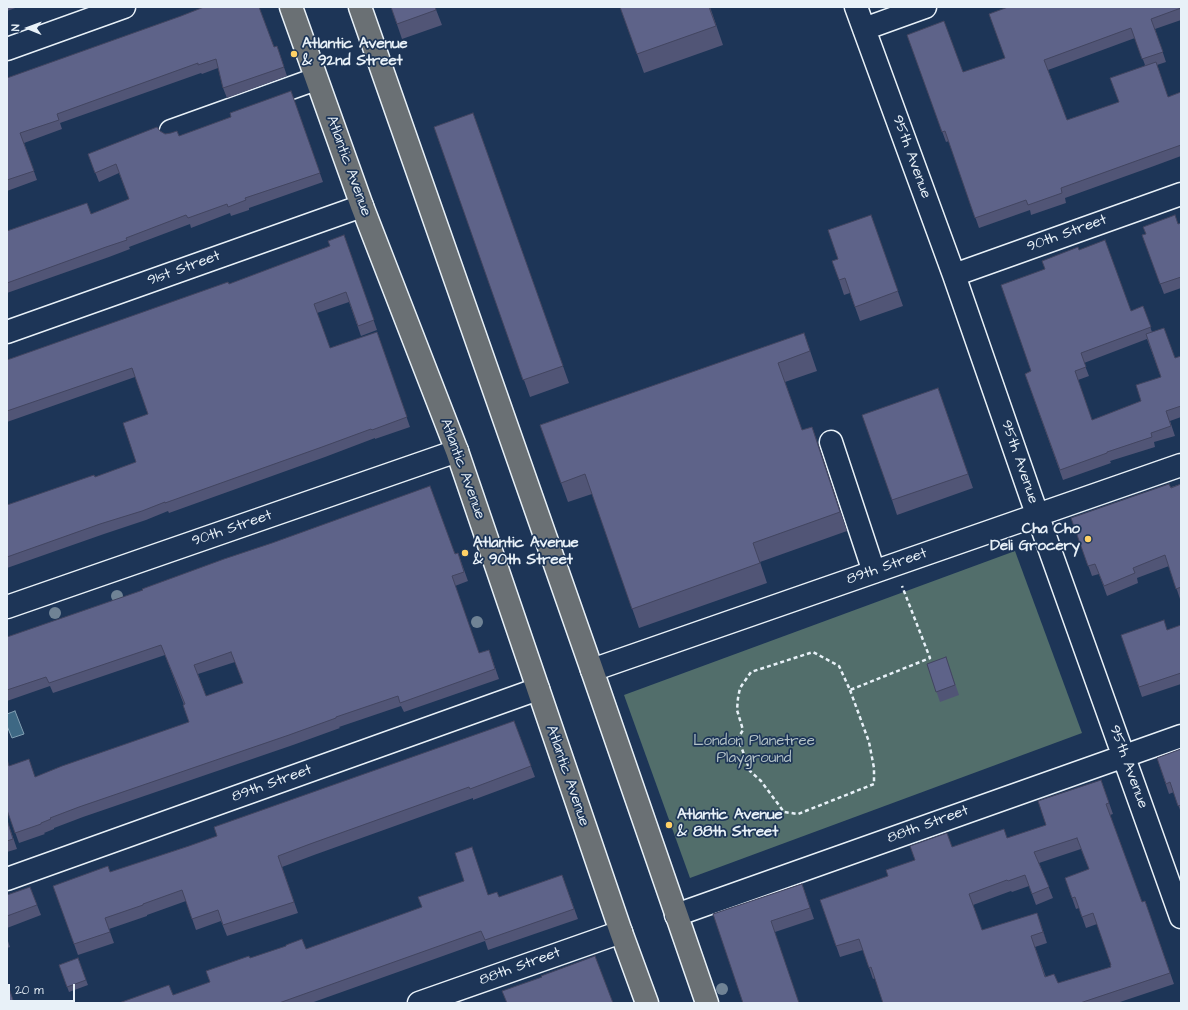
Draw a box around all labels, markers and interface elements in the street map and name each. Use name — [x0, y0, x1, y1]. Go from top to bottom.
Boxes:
north arrow — [8, 8, 48, 48]
text: N — [8, 24, 23, 31]
place label: Atlantic Avenue & 92nd Street — [302, 36, 408, 71]
marker: Atlantic Avenue & 92nd Street — [289, 49, 299, 59]
street label: Atlantic Avenue — [321, 113, 375, 219]
street label: 95th Avenue — [888, 113, 934, 201]
street label: 90th Street — [1025, 211, 1109, 257]
street label: 91st Street — [145, 247, 223, 291]
street label: Atlantic Avenue — [435, 416, 489, 522]
street label: 95th Avenue — [996, 418, 1042, 506]
street label: 90th Street — [189, 507, 275, 551]
place label: Cha Cho Deli Grocery — [990, 521, 1080, 556]
marker: Cha Cho Deli Grocery — [1083, 534, 1093, 544]
place label: Atlantic Avenue & 90th Street — [473, 535, 579, 570]
street label: 89th Street — [844, 545, 930, 589]
marker: Atlantic Avenue & 90th Street — [460, 548, 470, 558]
street label: Atlantic Avenue — [541, 723, 593, 829]
street label: 95th Avenue — [1105, 723, 1151, 811]
park label: London Planetree Playground — [693, 733, 815, 768]
street label: 89th Street — [229, 761, 315, 807]
street label: 88th Street — [885, 802, 971, 848]
place label: Atlantic Avenue & 88th Street — [677, 807, 783, 842]
marker: Atlantic Avenue & 88th Street — [664, 820, 674, 830]
street label: 88th Street — [477, 944, 563, 990]
scale bar — [10, 976, 77, 1002]
text: 20 m — [15, 982, 44, 999]

